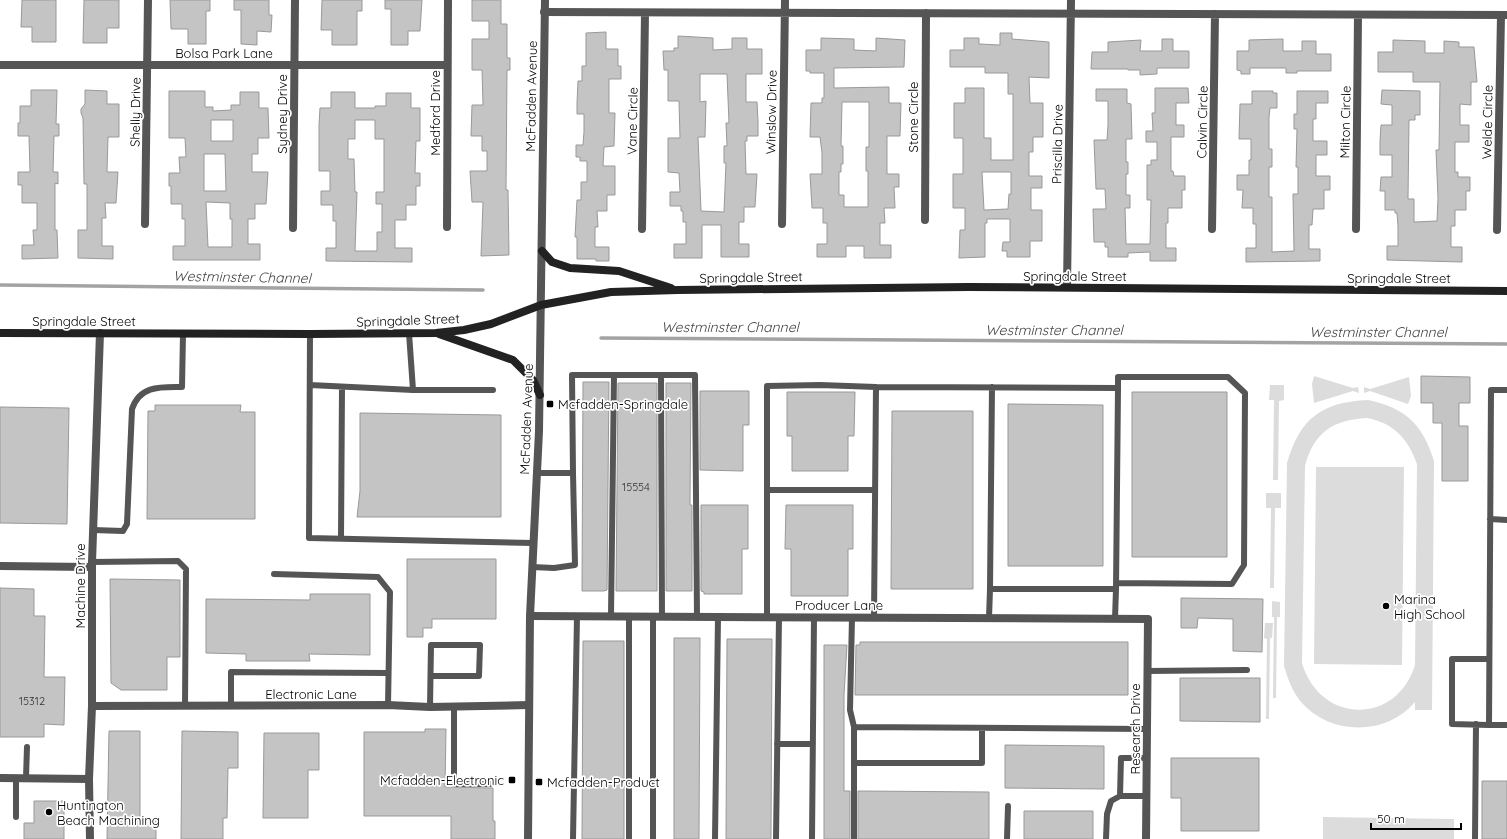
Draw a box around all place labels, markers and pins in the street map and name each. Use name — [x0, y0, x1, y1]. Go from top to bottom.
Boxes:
place label: Mcfadden-Springdale — [558, 396, 688, 412]
marker: Mcfadden-Springdale — [545, 399, 555, 409]
place label: Marina High School — [1394, 591, 1465, 622]
marker: Marina High School — [1381, 601, 1391, 611]
place label: Mcfadden-Electronic — [380, 772, 504, 788]
place label: Mcfadden-Product — [547, 774, 660, 790]
marker: Mcfadden-Electronic — [507, 775, 517, 785]
marker: Mcfadden-Product — [534, 777, 544, 787]
place label: Huntington Beach Machining — [57, 797, 160, 828]
marker: Huntington Beach Machining — [44, 807, 54, 817]

